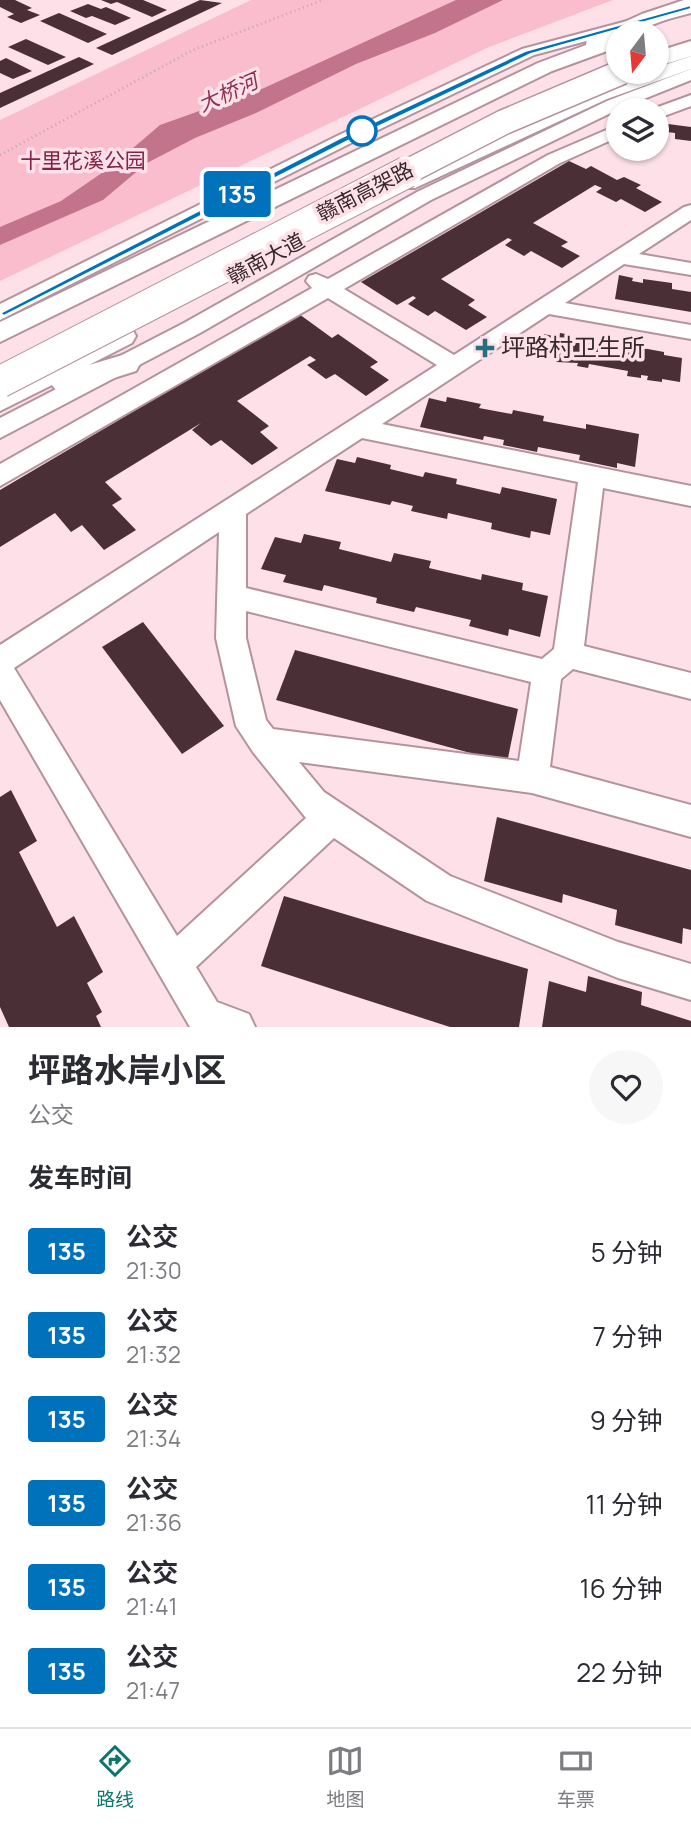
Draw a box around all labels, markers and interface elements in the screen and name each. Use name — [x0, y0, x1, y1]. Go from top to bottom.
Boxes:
north arrow — [606, 21, 668, 84]
map controls — [606, 21, 669, 161]
water label: 大桥河 — [193, 65, 266, 118]
button: layers — [606, 98, 669, 161]
unlabelled marker — [347, 116, 377, 146]
park label: 十里花溪公园 — [20, 146, 146, 174]
street label: 赣南高架路 — [311, 155, 418, 227]
line badge: 135 — [197, 171, 277, 217]
text: 135 — [218, 177, 256, 210]
street label: 赣南大道 — [222, 226, 309, 290]
place label: 坪路村卫生所 — [501, 330, 645, 363]
marker: 坪路村卫生所 — [475, 338, 495, 358]
text: 坪路水岸小区 — [28, 1047, 226, 1092]
button: heart — [589, 1050, 663, 1124]
text: 公交 — [28, 1098, 74, 1130]
text: 发车时间 — [28, 1159, 132, 1195]
text: 公交 — [126, 1218, 178, 1254]
text: 135 — [47, 1234, 86, 1267]
text: 5 分钟 — [591, 1234, 663, 1270]
text: 21:30 — [126, 1254, 182, 1286]
text: 公交 — [126, 1302, 178, 1338]
text: 135 — [47, 1318, 86, 1351]
text: 7 分钟 — [593, 1318, 663, 1354]
text: 21:32 — [126, 1338, 181, 1370]
text: 公交 — [126, 1386, 178, 1422]
text: 135 — [47, 1402, 86, 1435]
text: 9 分钟 — [590, 1402, 663, 1438]
text: 21:34 — [126, 1422, 181, 1454]
text: 公交 — [126, 1470, 178, 1506]
text: 135 — [47, 1486, 86, 1519]
text: 11 分钟 — [586, 1486, 663, 1522]
text: 21:36 — [126, 1506, 182, 1538]
text: 公交 — [126, 1554, 178, 1590]
text: 135 — [47, 1570, 86, 1603]
text: 16 分钟 — [580, 1570, 663, 1606]
text: 21:41 — [126, 1590, 178, 1622]
text: 公交 — [126, 1638, 178, 1674]
text: 135 — [47, 1654, 86, 1687]
text: 22 分钟 — [576, 1654, 663, 1690]
text: 21:47 — [126, 1674, 180, 1706]
tab: 路线 — [96, 1742, 134, 1812]
tab: 地图 — [326, 1742, 365, 1812]
tab: 车票 — [557, 1742, 595, 1812]

